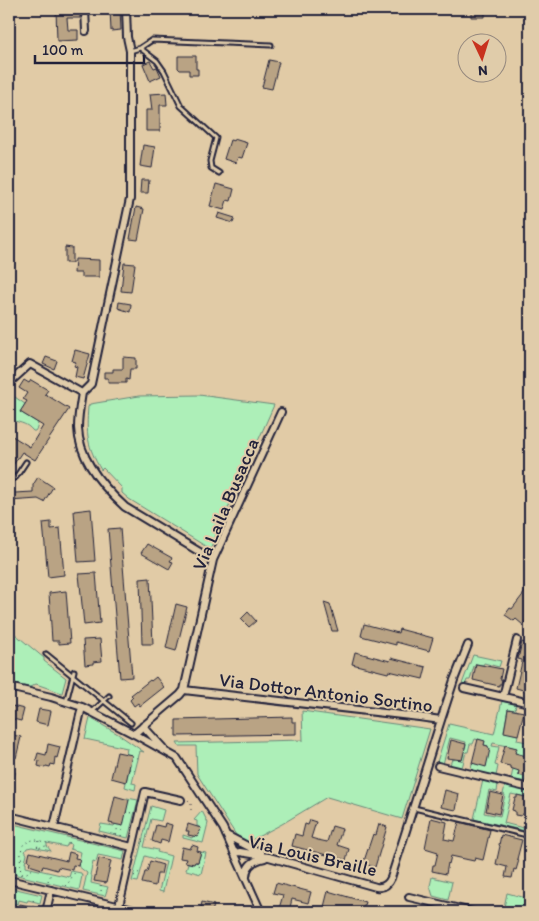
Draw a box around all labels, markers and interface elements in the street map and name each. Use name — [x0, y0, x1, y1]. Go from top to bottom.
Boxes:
scale bar — [35, 32, 144, 64]
north arrow — [456, 32, 506, 82]
text: 100 m — [42, 41, 84, 59]
text: N — [478, 62, 488, 79]
street label: Via Laila Busacca — [187, 435, 264, 574]
street label: Via Dottor Antonio Sortino — [218, 668, 434, 717]
street label: Via Louis Braille — [246, 830, 379, 881]

